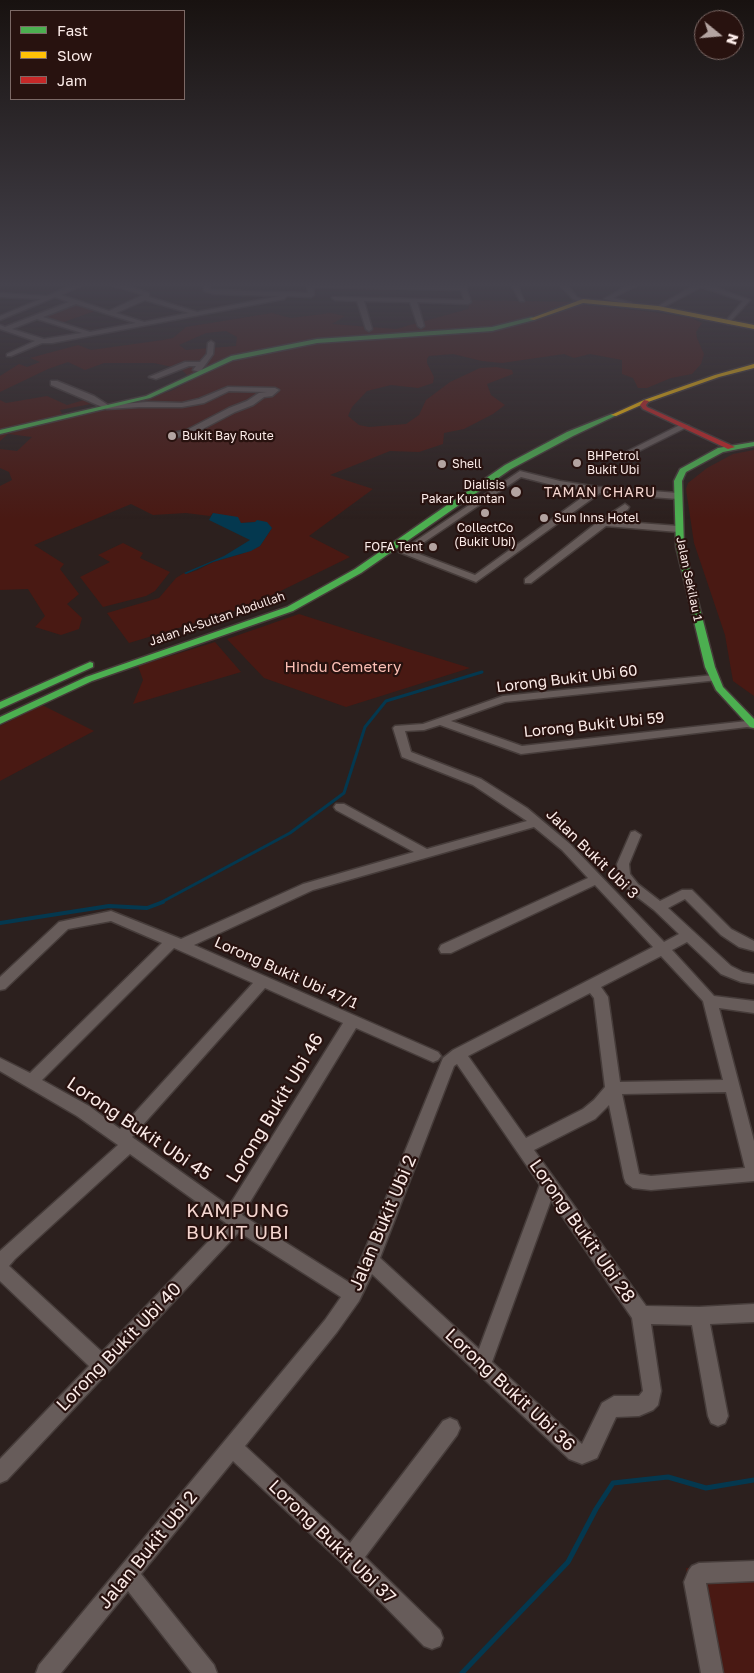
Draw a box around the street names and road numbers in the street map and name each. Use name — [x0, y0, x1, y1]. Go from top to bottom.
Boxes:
street label: Jalan Sekilau 1 — [673, 536, 705, 622]
street label: Jalan Al-Sultan Abdullah — [147, 589, 287, 649]
street label: Lorong Bukit Ubi 60 — [495, 661, 639, 697]
street label: Lorong Bukit Ubi 59 — [523, 709, 665, 741]
street label: Jalan Bukit Ubi 3 — [542, 805, 642, 903]
street label: Lorong Bukit Ubi 47/1 — [211, 933, 361, 1013]
street label: Lorong Bukit Ubi 46 — [222, 1029, 328, 1187]
street label: Lorong Bukit Ubi 45 — [63, 1073, 215, 1185]
street label: Jalan Bukit Ubi 2 — [345, 1152, 421, 1294]
street label: Lorong Bukit Ubi 28 — [524, 1155, 640, 1307]
street label: Lorong Bukit Ubi 40 — [52, 1278, 186, 1416]
street label: Lorong Bukit Ubi 36 — [441, 1324, 579, 1456]
street label: Lorong Bukit Ubi 37 — [264, 1476, 400, 1608]
street label: Jalan Bukit Ubi 2 — [94, 1487, 202, 1613]

